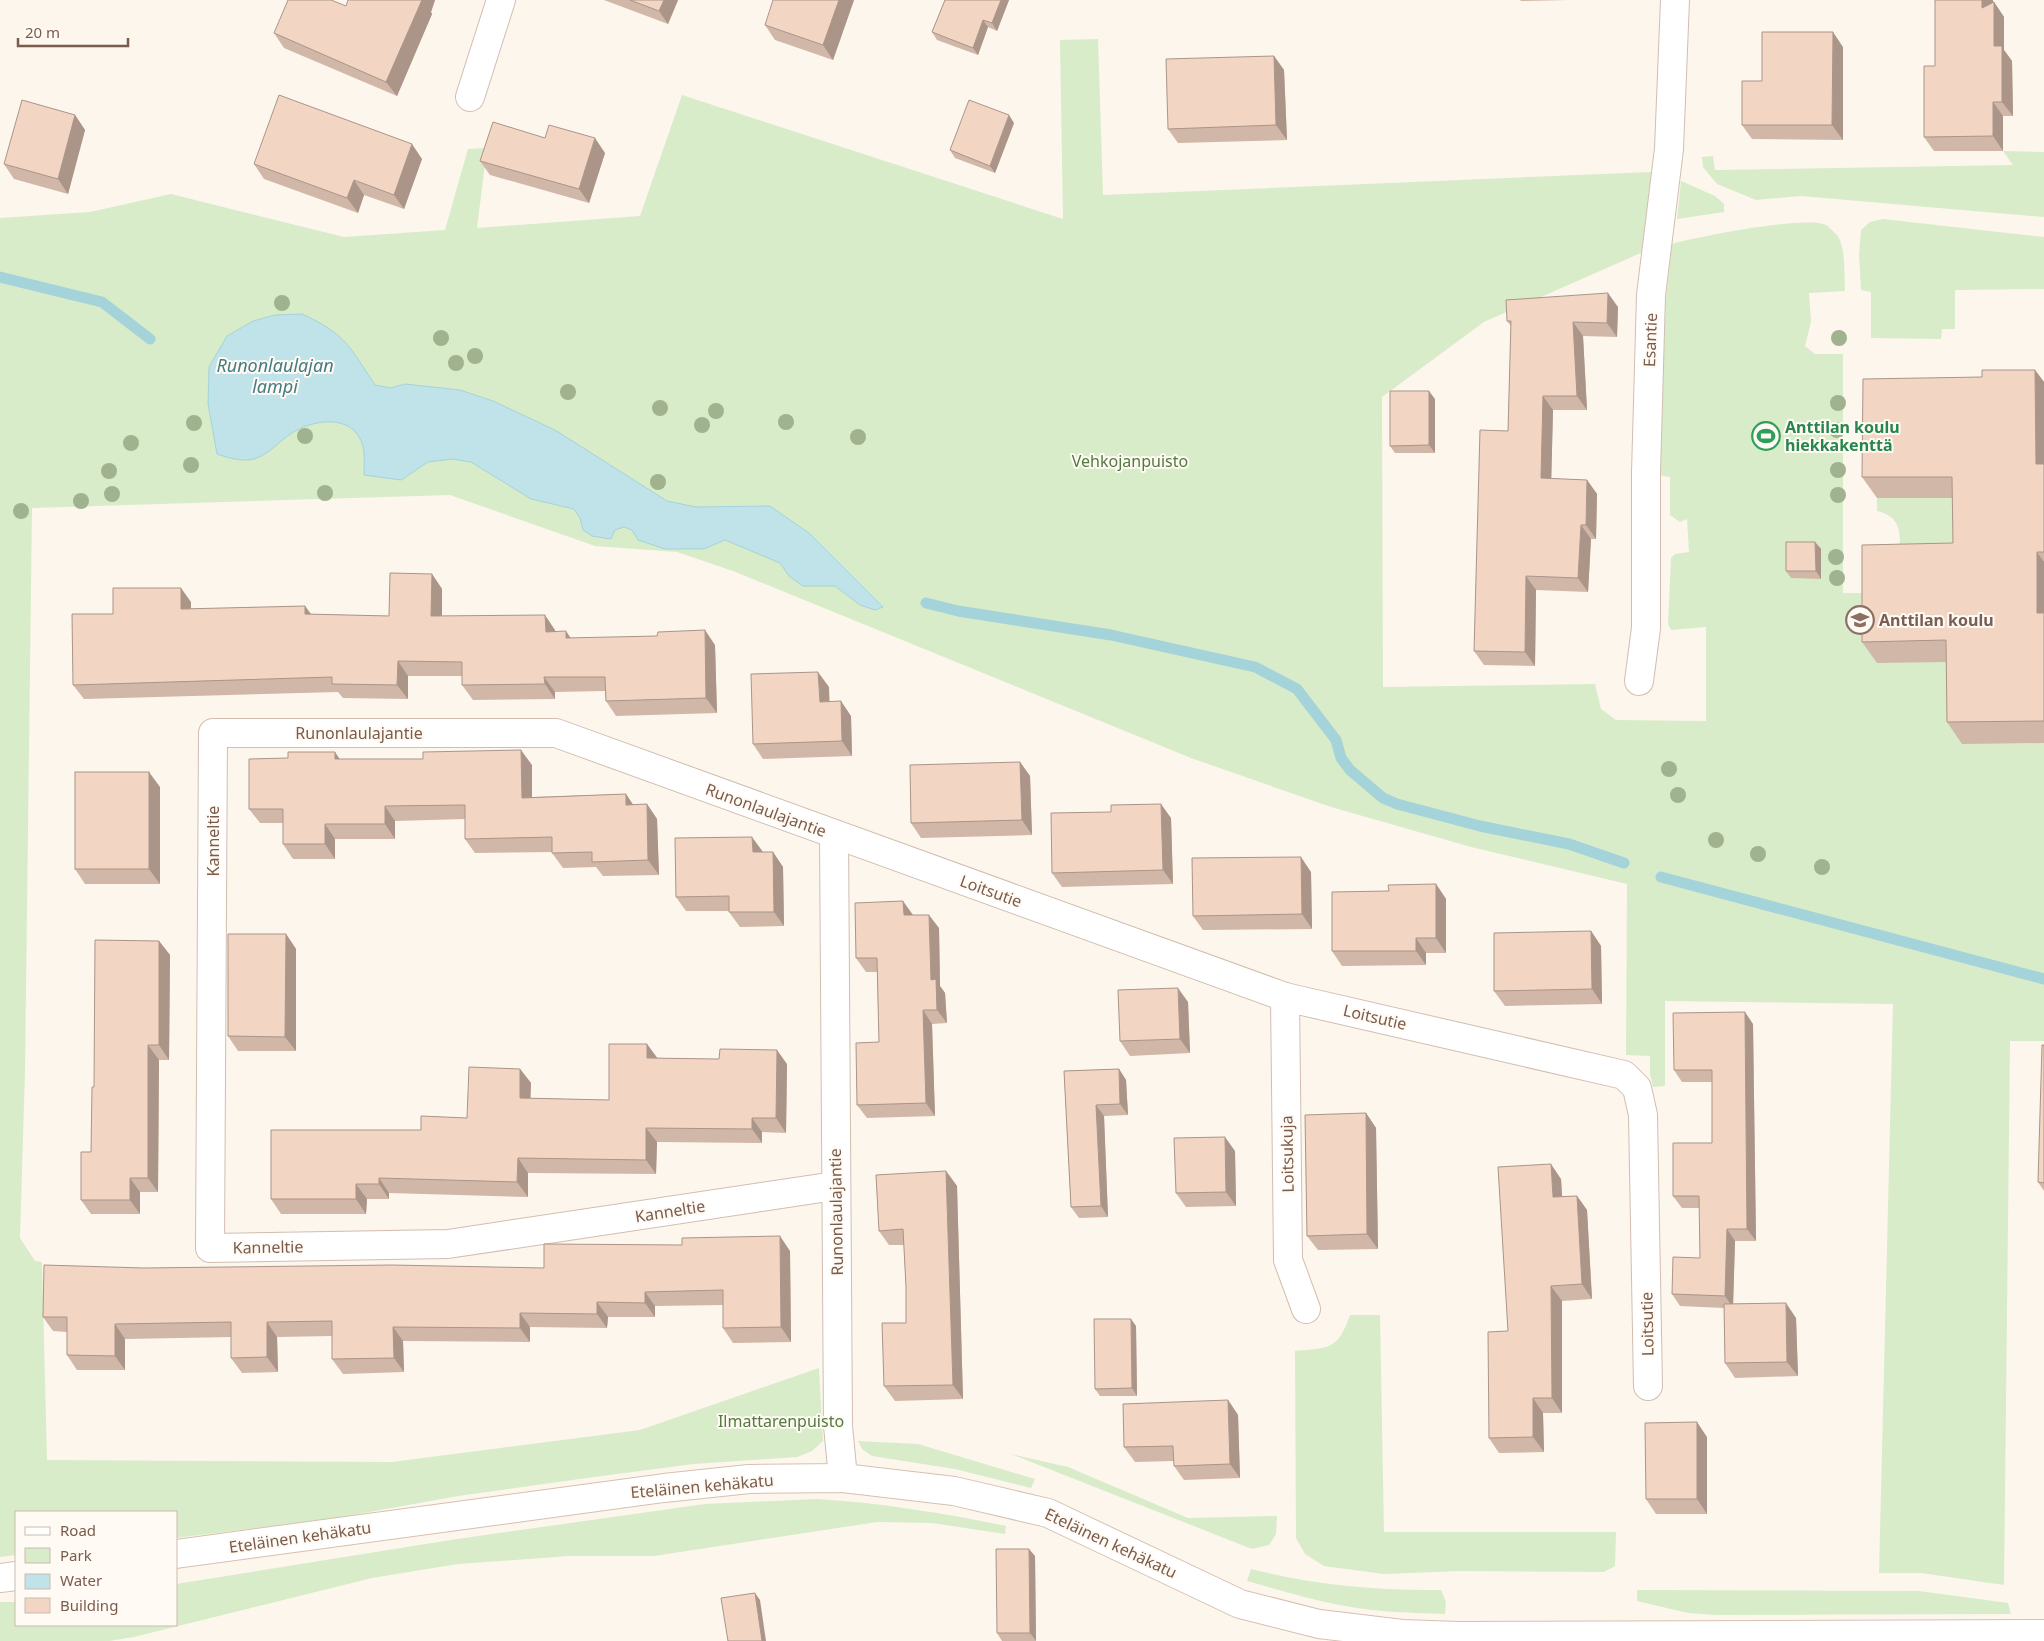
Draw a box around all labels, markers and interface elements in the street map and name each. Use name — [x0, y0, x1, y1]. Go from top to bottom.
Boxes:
scale bar — [18, 15, 128, 47]
text: 20 m — [25, 22, 60, 42]
street label: Esantie — [1638, 312, 1662, 368]
water label: Runonlaulajan lampi — [216, 353, 334, 398]
place label: Anttilan koulu hiekkakenttä — [1785, 416, 1900, 456]
sports icon: Anttilan koulu hiekkakenttä — [1751, 421, 1781, 451]
park label: Vehkojanpuisto — [1072, 450, 1188, 472]
school or university icon: Anttilan koulu — [1845, 605, 1875, 635]
place label: Anttilan koulu — [1879, 609, 1994, 631]
street label: Runonlaulajantie — [295, 722, 423, 744]
street label: Runonlaulajantie — [702, 778, 830, 842]
street label: Kanneltie — [202, 806, 224, 876]
street label: Loitsutie — [957, 870, 1025, 912]
street label: Loitsutie — [1341, 999, 1409, 1035]
street label: Loitsukuja — [1275, 1115, 1299, 1193]
street label: Runonlaulajantie — [824, 1148, 848, 1276]
street label: Kanneltie — [633, 1195, 707, 1227]
street label: Kanneltie — [232, 1235, 304, 1259]
street label: Loitsutie — [1635, 1292, 1659, 1356]
park label: Ilmattarenpuisto — [718, 1410, 844, 1432]
street label: Eteläinen kehäkatu — [630, 1469, 774, 1503]
street label: Eteläinen kehäkatu — [1041, 1503, 1181, 1583]
legend — [15, 1511, 178, 1626]
street label: Eteläinen kehäkatu — [227, 1516, 373, 1558]
text: Road — [60, 1520, 96, 1540]
text: Park — [60, 1545, 92, 1565]
text: Water — [60, 1570, 102, 1590]
text: Building — [60, 1595, 118, 1615]

